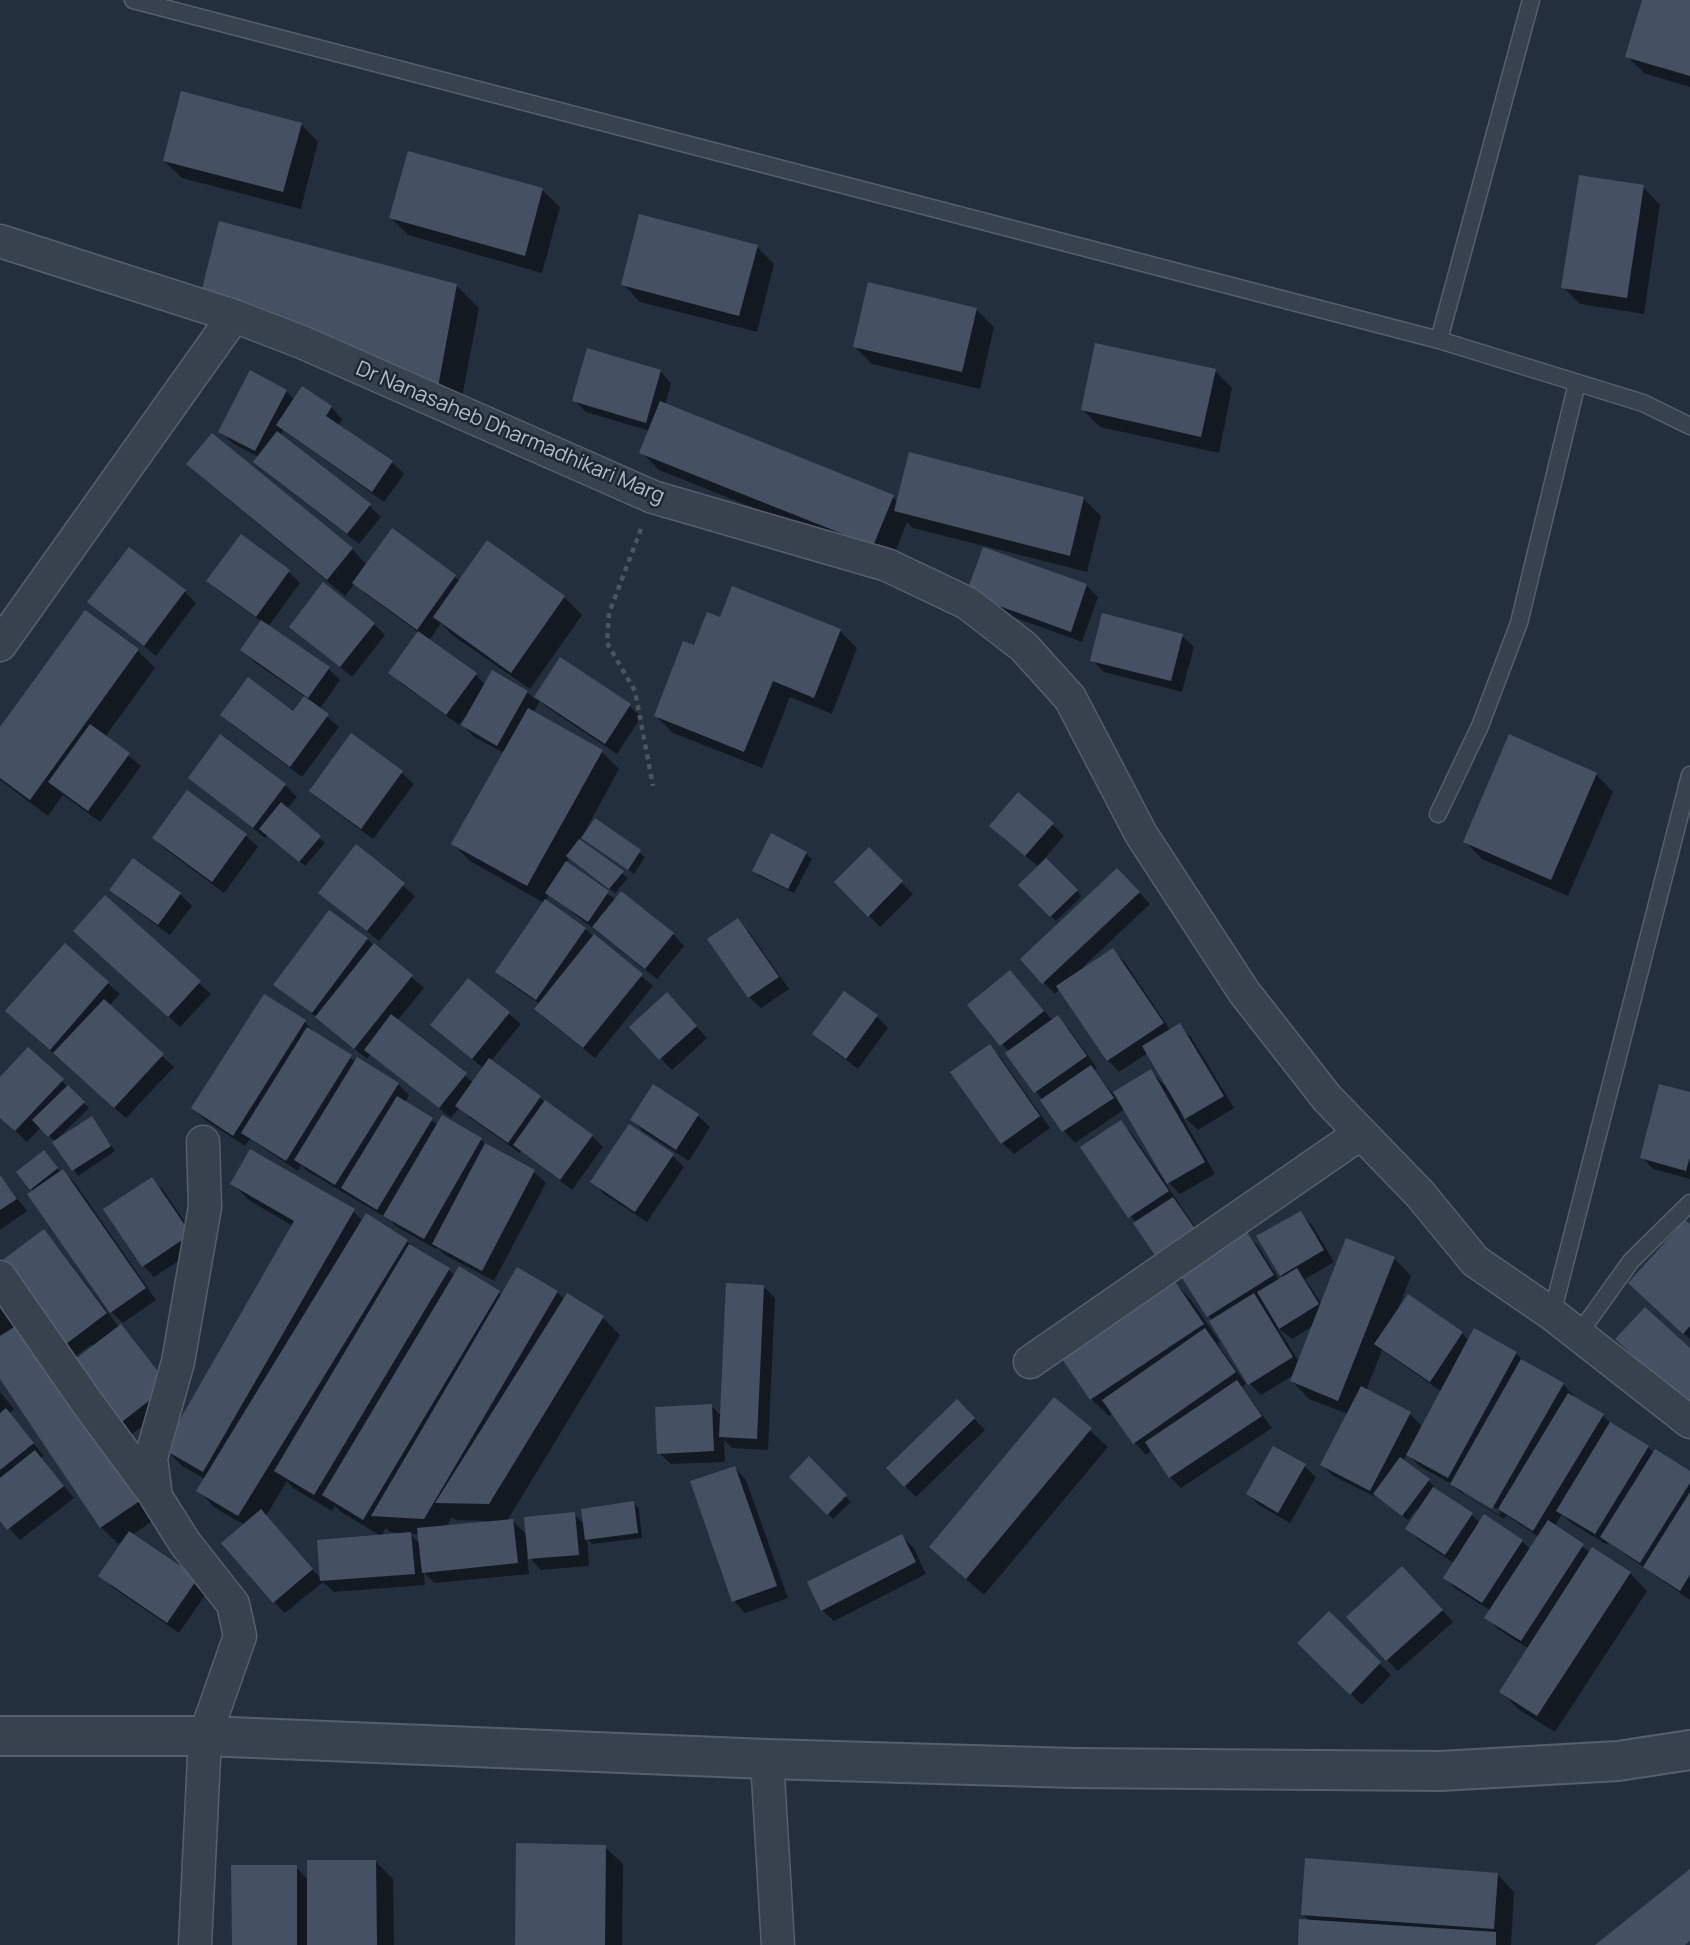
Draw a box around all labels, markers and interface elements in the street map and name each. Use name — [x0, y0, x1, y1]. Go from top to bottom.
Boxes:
street label: Dr Nanasaheb Dharmadhikari Marg — [352, 356, 668, 510]

